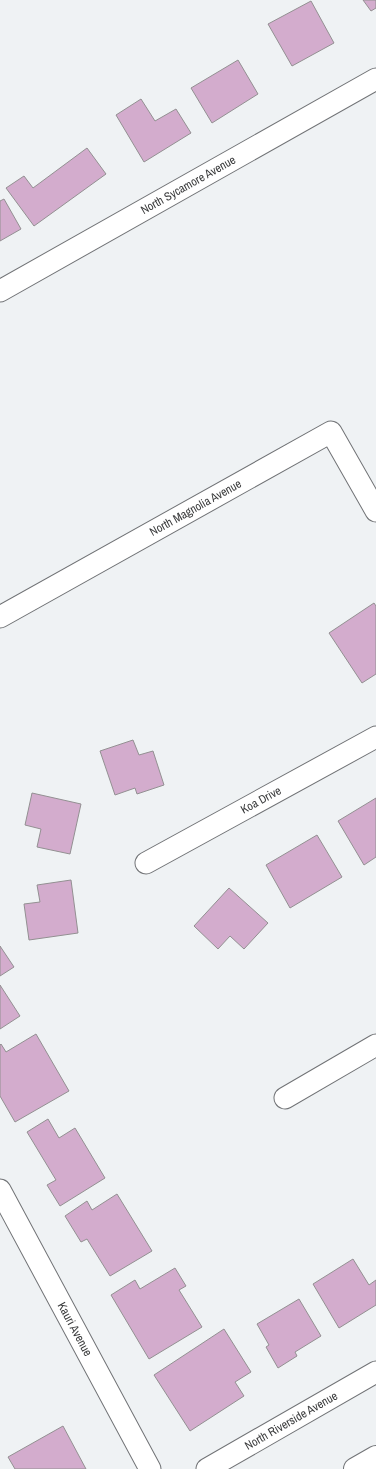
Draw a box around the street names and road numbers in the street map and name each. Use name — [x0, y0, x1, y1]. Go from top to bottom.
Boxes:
street label: North Sycamore Avenue — [138, 152, 239, 218]
street label: North Magnolia Avenue — [147, 476, 244, 540]
street label: Koa Drive — [238, 783, 284, 818]
street label: Kauri Avenue — [54, 1299, 96, 1359]
street label: North Riverside Avenue — [242, 1388, 340, 1454]

